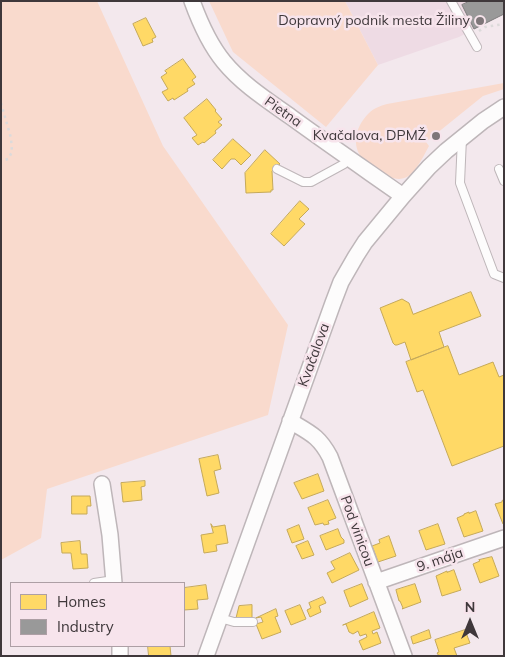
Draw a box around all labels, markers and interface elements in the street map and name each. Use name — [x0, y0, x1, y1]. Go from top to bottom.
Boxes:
place label: Dopravný podnik mesta Žiliny — [278, 13, 470, 29]
marker: Dopravný podnik mesta Žiliny — [474, 15, 486, 27]
street label: Pietna — [261, 93, 305, 131]
place label: Kvačalova, DPMŽ — [313, 128, 426, 144]
marker: Kvačalova, DPMŽ — [430, 130, 442, 142]
street label: Kvačalova — [295, 321, 333, 389]
street label: Pod vinicou — [336, 493, 378, 569]
street label: 9. mája — [415, 544, 465, 576]
legend — [10, 582, 185, 647]
text: Homes — [57, 592, 106, 611]
north arrow — [445, 597, 495, 647]
text: N — [465, 598, 475, 616]
text: Industry — [57, 617, 114, 636]

